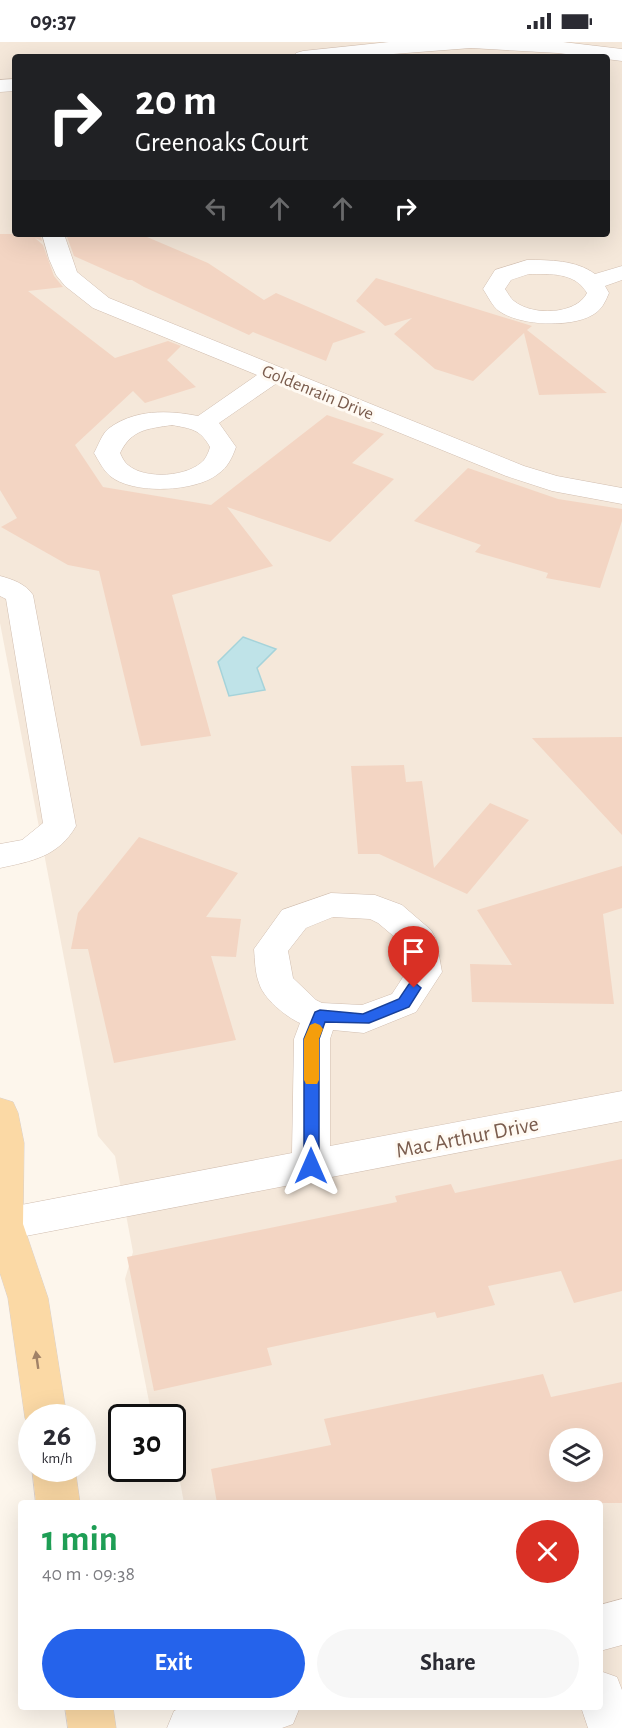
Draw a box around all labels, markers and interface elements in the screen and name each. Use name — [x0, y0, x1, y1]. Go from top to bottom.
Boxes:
text: 09:37 — [30, 10, 76, 32]
icon: right — [36, 78, 114, 156]
text: 20 m — [135, 80, 217, 122]
text: Greenoaks Court — [135, 129, 308, 156]
icon: left — [200, 192, 233, 225]
icon: ahead — [263, 192, 296, 225]
icon: ahead — [326, 192, 359, 225]
icon: right — [389, 192, 422, 225]
street label: Goldenrain Drive — [259, 362, 376, 423]
pin — [388, 926, 439, 988]
icon: arrive — [397, 935, 430, 968]
street label: Mac Arthur Drive — [394, 1112, 540, 1162]
position arrow — [279, 1134, 343, 1198]
one-way arrow — [33, 1350, 42, 1369]
speed limit sign: 30 — [108, 1404, 186, 1482]
text: 26 — [43, 1421, 71, 1451]
map controls — [549, 1428, 603, 1482]
button: layers — [549, 1428, 603, 1482]
text: km/h — [42, 1451, 72, 1466]
button: close — [516, 1520, 579, 1583]
text: 1 min — [42, 1521, 118, 1557]
text: 40 m · 09:38 — [42, 1564, 135, 1584]
button: Exit — [42, 1629, 305, 1698]
button: Share — [317, 1629, 579, 1698]

